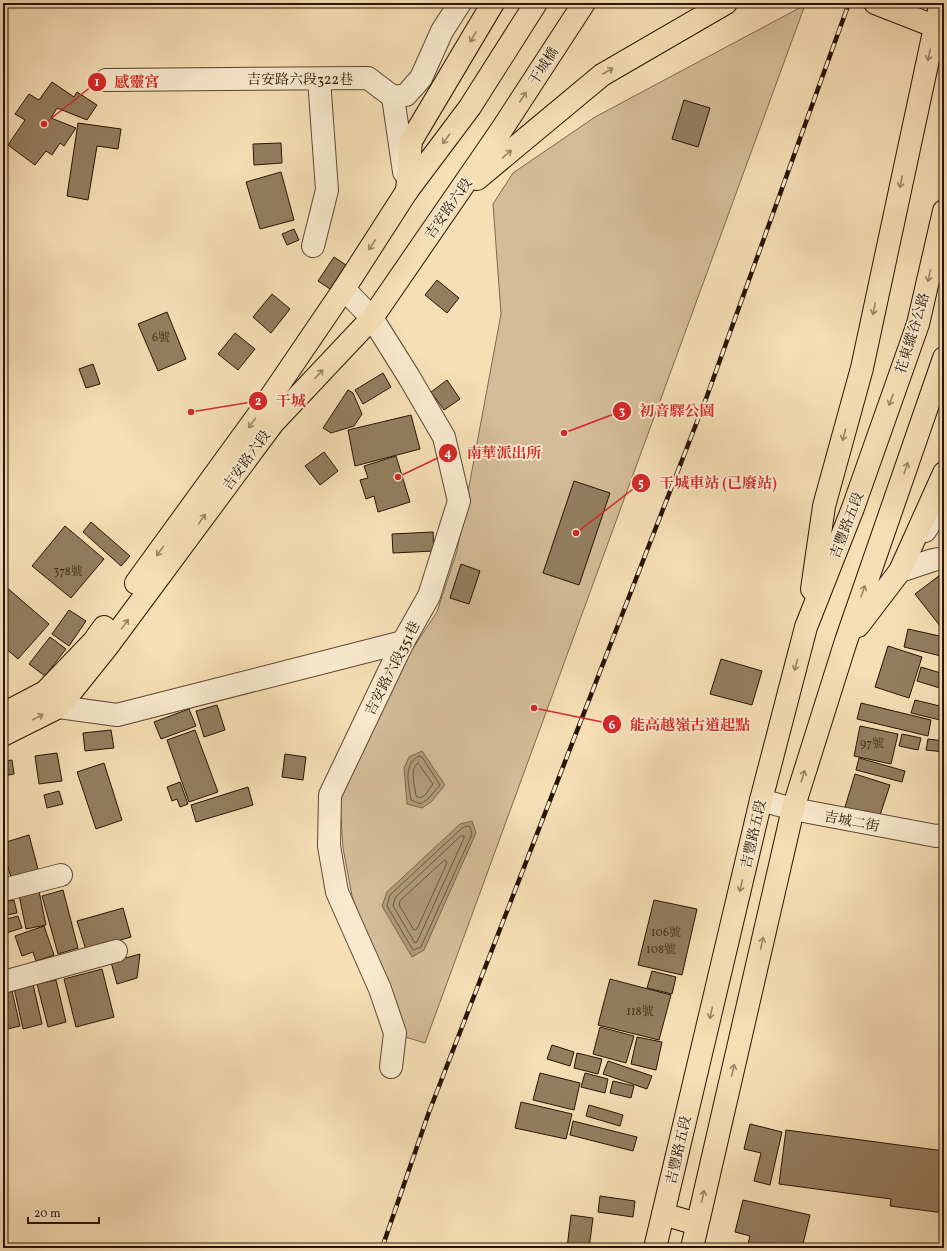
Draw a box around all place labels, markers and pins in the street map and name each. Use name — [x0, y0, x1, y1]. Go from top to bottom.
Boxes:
callout: 感靈宮 — [87, 68, 168, 95]
callout: 干城 — [248, 387, 314, 414]
callout: 初音驛公園 — [612, 398, 723, 425]
callout: 南華派出所 — [438, 439, 549, 466]
callout: 干城車站 (已廢站) — [631, 469, 785, 496]
callout: 能高越嶺古道起點 — [602, 711, 758, 738]

